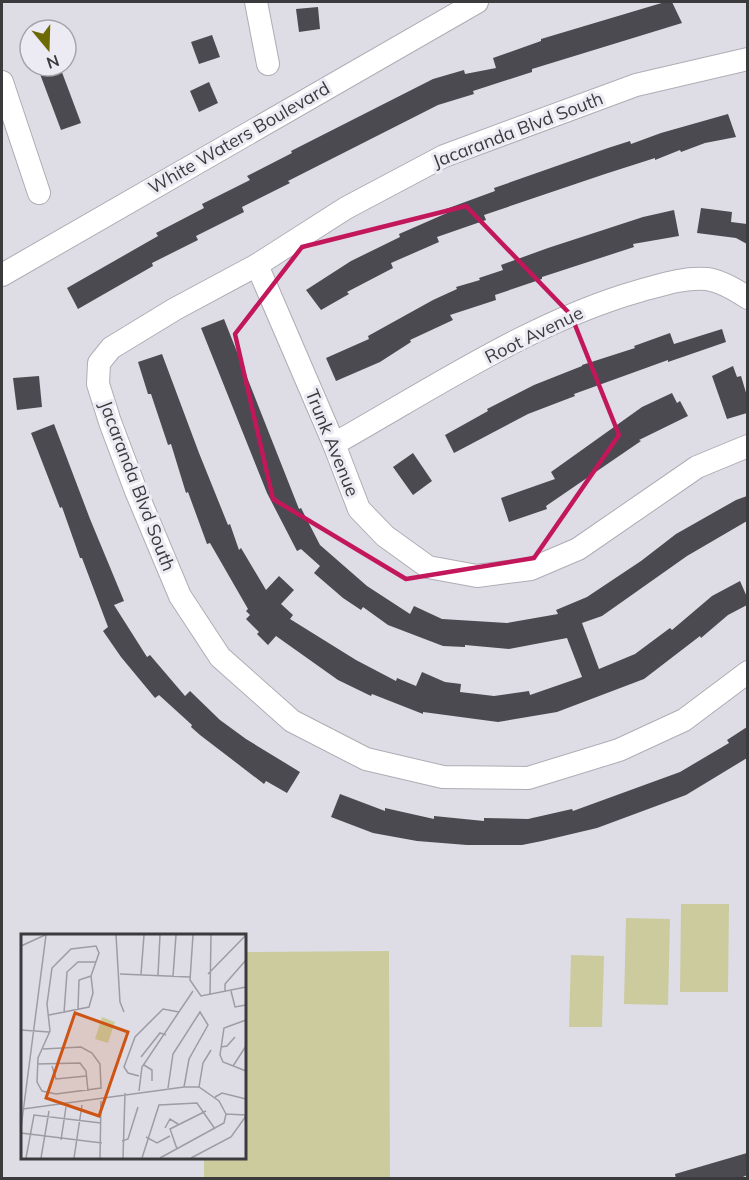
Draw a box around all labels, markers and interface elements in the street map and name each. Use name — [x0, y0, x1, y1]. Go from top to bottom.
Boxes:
north arrow — [18, 18, 78, 78]
text: N — [44, 51, 62, 74]
street label: White Waters Boulevard — [144, 76, 334, 199]
street label: Jacaranda Blvd South — [429, 86, 606, 173]
street label: Root Avenue — [481, 301, 587, 368]
street label: Trunk Avenue — [301, 386, 364, 500]
street label: Jacaranda Blvd South — [94, 397, 181, 574]
inset map — [21, 934, 246, 1159]

